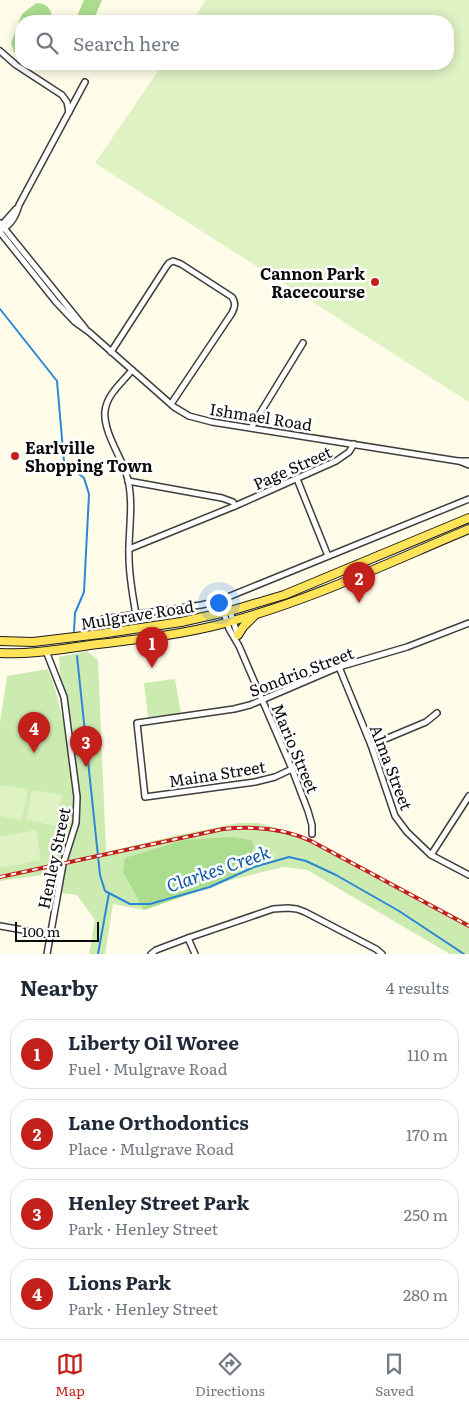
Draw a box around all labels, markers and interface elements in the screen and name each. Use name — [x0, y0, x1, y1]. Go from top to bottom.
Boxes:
search box — [15, 15, 454, 70]
icon: search — [33, 29, 61, 57]
text: Search here — [73, 29, 180, 57]
place label: Cannon Park Racecourse — [260, 261, 365, 303]
marker: Cannon Park Racecourse — [369, 276, 381, 288]
street label: Ishmael Road — [208, 396, 314, 436]
place label: Earlville Shopping Town — [25, 435, 153, 477]
street label: Page Street — [249, 439, 336, 495]
marker: Earlville Shopping Town — [9, 450, 21, 462]
pin: 2 — [343, 562, 375, 603]
your location — [206, 590, 232, 616]
street label: Mulgrave Road — [79, 593, 196, 635]
pin: 1 — [136, 627, 168, 668]
street label: Sondrio Street — [245, 640, 357, 702]
street label: Mario Street — [266, 699, 326, 797]
pin: 4 — [18, 712, 50, 753]
street label: Alma Street — [365, 721, 420, 814]
pin: 3 — [70, 726, 102, 767]
street label: Maina Street — [167, 753, 268, 793]
street label: Henley Street — [31, 804, 76, 911]
water label: Clarkes Creek — [162, 838, 274, 898]
scale bar — [15, 919, 99, 942]
text: 100 m — [22, 921, 60, 941]
text: Nearby — [20, 971, 98, 1002]
text: 4 results — [386, 975, 449, 999]
text: Liberty Oil Woree — [68, 1028, 239, 1056]
text: 1 — [34, 1042, 40, 1066]
text: 110 m — [407, 1042, 448, 1066]
text: Fuel · Mulgrave Road — [68, 1056, 227, 1080]
text: Lane Orthodontics — [68, 1108, 249, 1136]
text: 2 — [33, 1122, 41, 1146]
text: 170 m — [406, 1122, 448, 1146]
text: Place · Mulgrave Road — [68, 1136, 234, 1160]
text: Henley Street Park — [68, 1188, 249, 1216]
text: 3 — [33, 1202, 41, 1226]
text: 250 m — [404, 1202, 448, 1226]
text: Park · Henley Street — [68, 1216, 218, 1240]
text: Lions Park — [68, 1268, 171, 1296]
text: 4 — [32, 1282, 42, 1306]
text: 280 m — [403, 1282, 448, 1306]
text: Park · Henley Street — [68, 1296, 218, 1320]
tab: Map — [55, 1350, 85, 1400]
tab: Directions — [195, 1350, 265, 1400]
tab: Saved — [375, 1350, 414, 1400]

